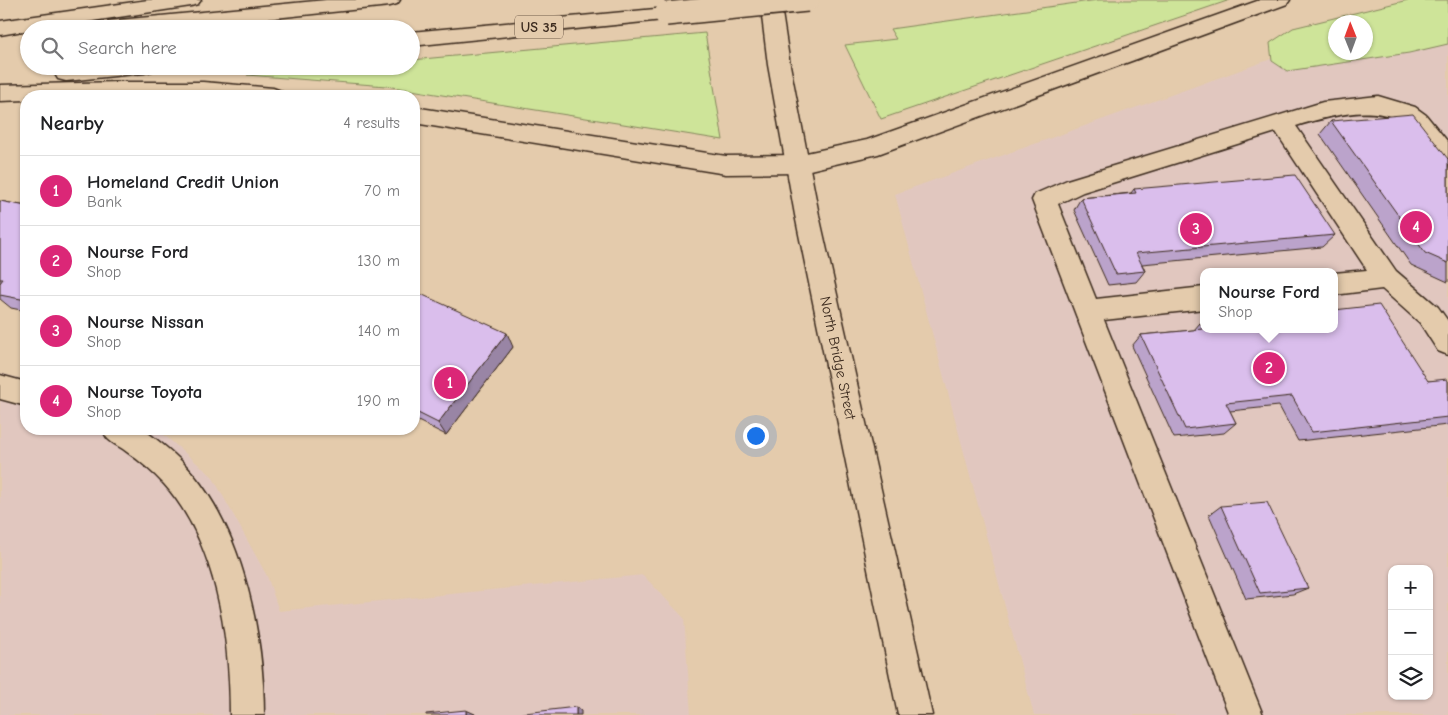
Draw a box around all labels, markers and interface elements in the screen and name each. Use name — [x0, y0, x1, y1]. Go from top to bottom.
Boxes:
north arrow — [1328, 15, 1373, 60]
road number: US 35 — [515, 16, 563, 38]
search box — [20, 20, 420, 75]
icon: search — [38, 34, 66, 62]
text: Search here — [78, 37, 177, 59]
text: Nearby — [40, 111, 104, 135]
text: 4 results — [343, 114, 400, 132]
text: Homeland Credit Union — [87, 171, 279, 193]
text: 1 — [53, 182, 59, 200]
text: 70 m — [364, 182, 400, 200]
text: Bank — [87, 193, 122, 211]
pin: 4 — [1400, 208, 1432, 246]
pin: 3 — [1180, 210, 1212, 248]
text: Nourse Ford — [87, 241, 189, 263]
text: 2 — [52, 252, 60, 270]
text: 130 m — [357, 252, 400, 270]
text: Shop — [87, 263, 121, 281]
popup — [1200, 268, 1338, 333]
text: Nourse Ford — [1218, 281, 1320, 303]
street label: North Bridge Street — [816, 295, 860, 422]
text: Shop — [1218, 303, 1253, 321]
text: Nourse Nissan — [87, 311, 204, 333]
text: 3 — [52, 322, 60, 340]
text: 140 m — [358, 322, 400, 340]
text: Shop — [87, 333, 121, 351]
pin: 2 — [1253, 349, 1285, 387]
pin: 1 — [434, 364, 466, 402]
text: Nourse Toyota — [87, 381, 203, 403]
text: 4 — [52, 392, 60, 410]
text: 190 m — [357, 392, 400, 410]
text: Shop — [87, 403, 121, 421]
your location — [743, 423, 769, 449]
map controls — [1388, 565, 1433, 700]
button: + — [1388, 565, 1433, 610]
button: − — [1388, 610, 1433, 655]
button: layers — [1388, 655, 1433, 700]

